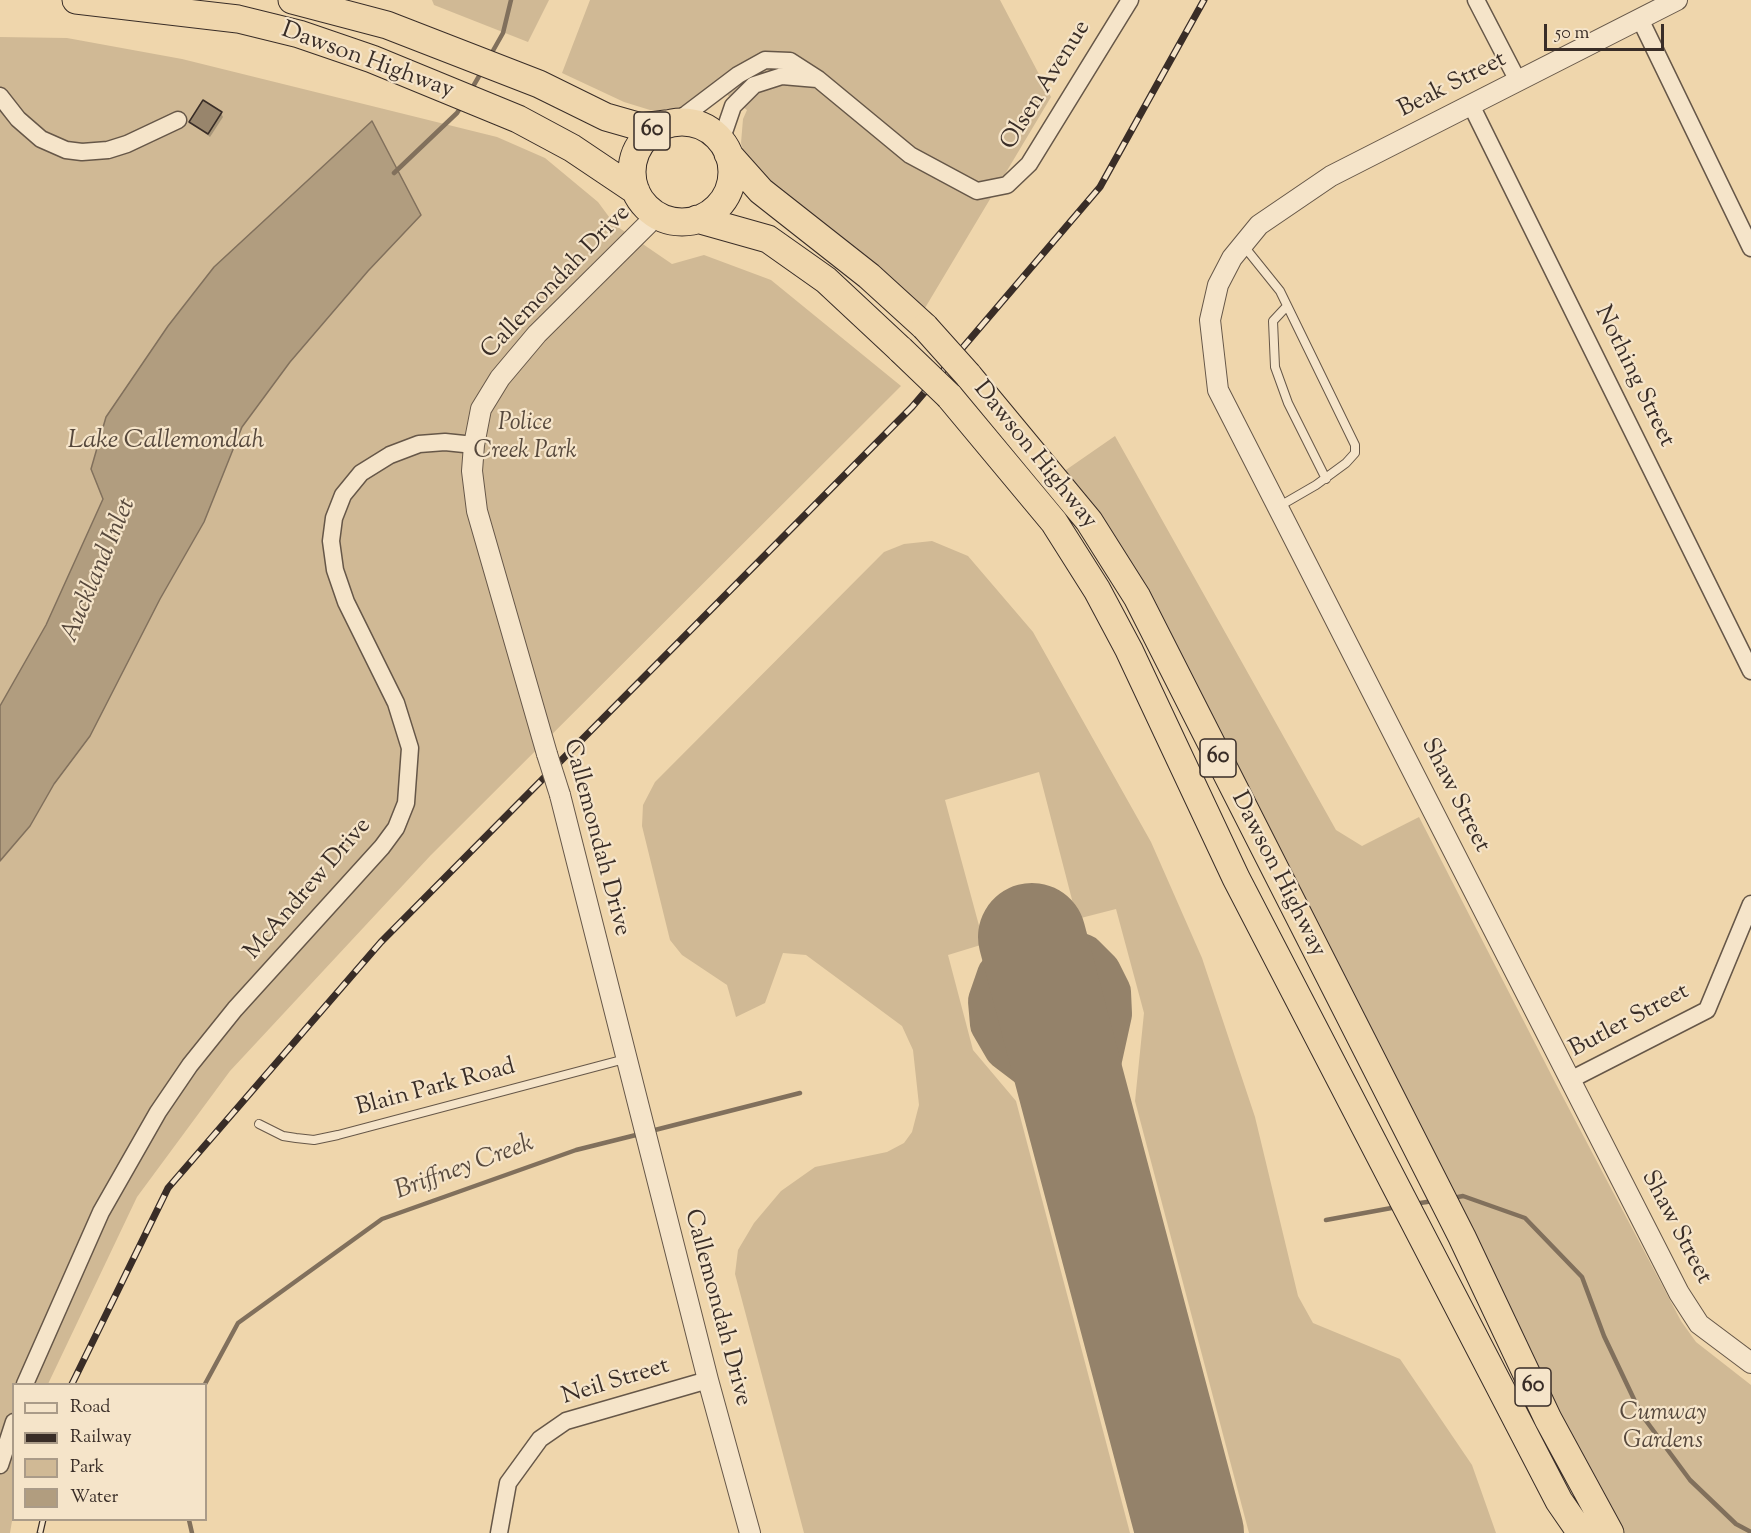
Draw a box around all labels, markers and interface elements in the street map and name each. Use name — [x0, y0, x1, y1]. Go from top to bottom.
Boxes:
scale bar — [1547, 12, 1667, 50]
street label: Olsen Avenue — [996, 16, 1098, 156]
street label: Dawson Highway — [277, 17, 457, 107]
text: 50 m — [1555, 21, 1589, 47]
street label: Beak Street — [1394, 46, 1512, 126]
road number: 60 — [634, 112, 670, 150]
street label: Callemondah Drive — [476, 200, 638, 366]
street label: Nothing Street — [1586, 302, 1680, 452]
street label: Dawson Highway — [966, 376, 1102, 536]
park label: Police Creek Park — [473, 411, 577, 467]
water label: Lake Callemondah — [68, 427, 264, 459]
water label: Auckland Inlet — [56, 494, 144, 648]
street label: Shaw Street — [1413, 734, 1495, 858]
street label: Callemondah Drive — [555, 736, 635, 940]
road number: 60 — [1200, 739, 1236, 777]
street label: Dawson Highway — [1223, 788, 1331, 962]
street label: McAndrew Drive — [239, 813, 379, 967]
street label: Butler Street — [1565, 979, 1695, 1065]
street label: Blain Park Road — [353, 1054, 519, 1124]
water label: Briffney Creek — [391, 1129, 539, 1209]
street label: Shaw Street — [1633, 1166, 1717, 1290]
street label: Callemondah Drive — [676, 1206, 756, 1410]
street label: Neil Street — [559, 1353, 673, 1413]
road number: 60 — [1515, 1368, 1551, 1406]
legend — [12, 1383, 207, 1521]
text: Road — [70, 1395, 110, 1421]
park label: Cumway Gardens — [1619, 1401, 1707, 1457]
text: Railway — [70, 1425, 132, 1451]
text: Park — [70, 1455, 104, 1481]
text: Water — [70, 1485, 118, 1511]

